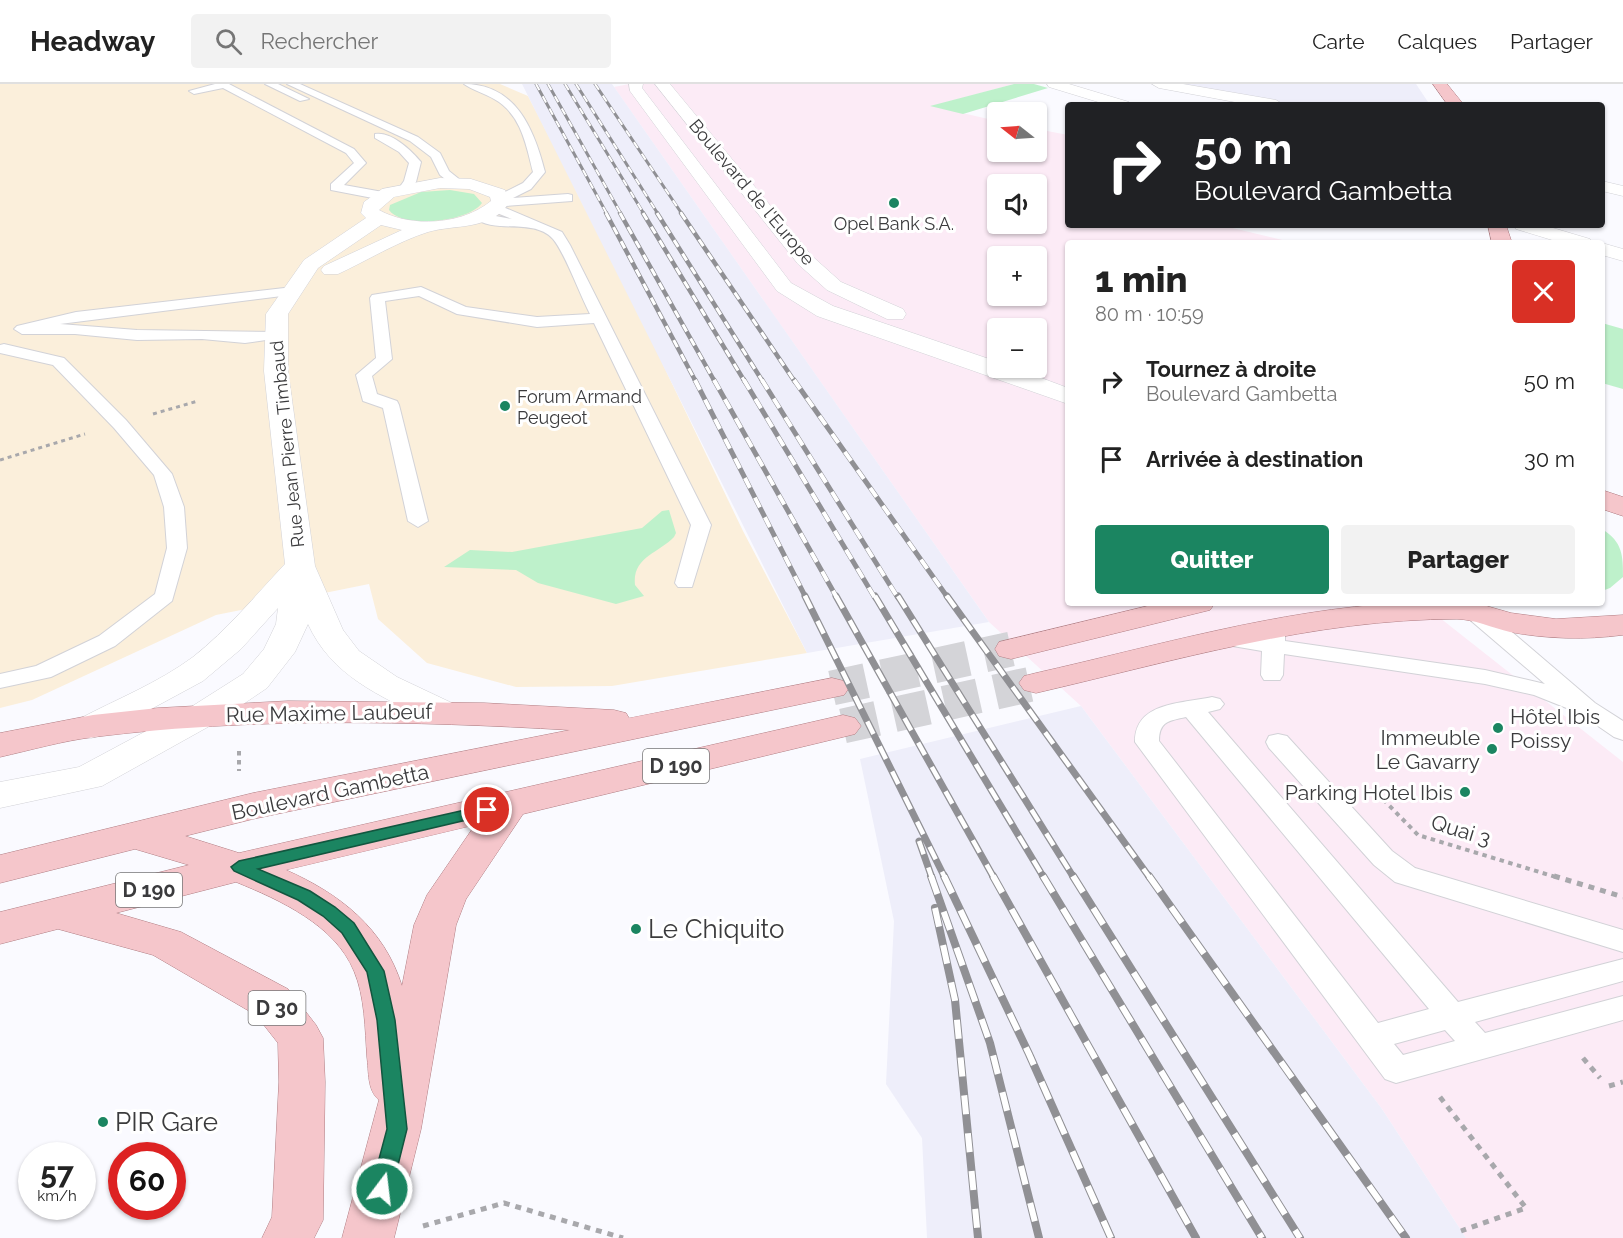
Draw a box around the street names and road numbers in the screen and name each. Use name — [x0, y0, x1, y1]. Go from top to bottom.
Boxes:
street label: Boulevard de l'Europe — [685, 115, 819, 270]
street label: Rue Jean Pierre Timbaud — [266, 340, 308, 548]
street label: Rue Maxime Laubeuf — [226, 699, 433, 727]
road number: D 190 — [643, 749, 709, 783]
street label: Boulevard Gambetta — [229, 759, 431, 825]
street label: Quai 3 — [1428, 809, 1494, 851]
road number: D 190 — [116, 873, 182, 907]
road number: D 30 — [248, 991, 306, 1025]

